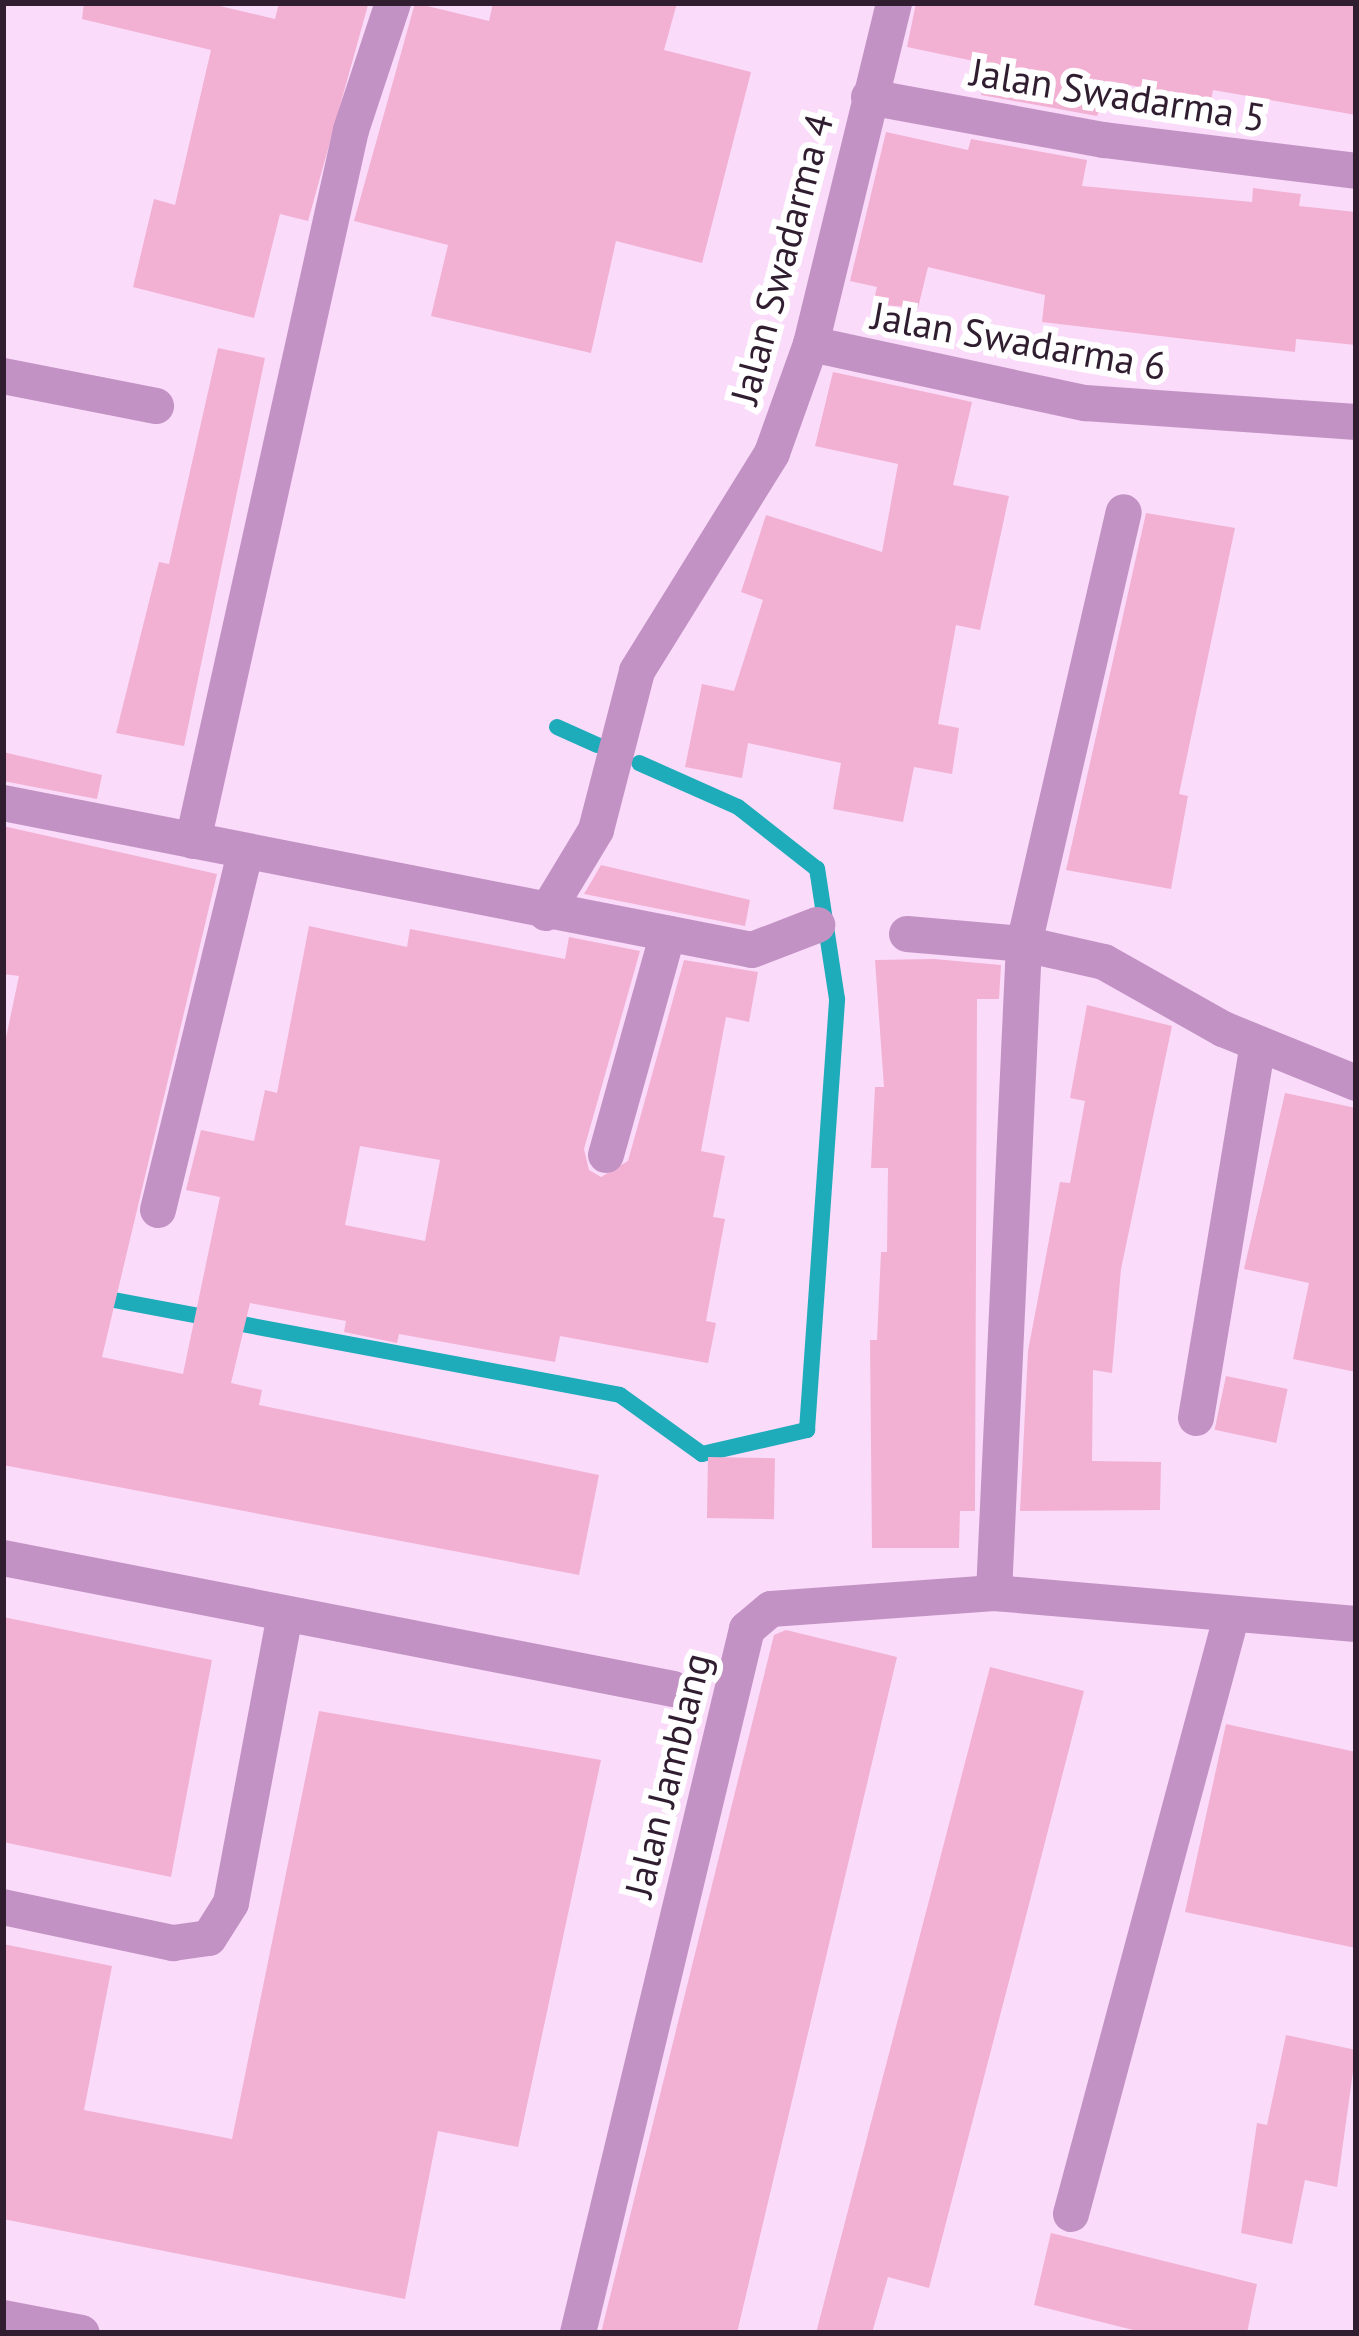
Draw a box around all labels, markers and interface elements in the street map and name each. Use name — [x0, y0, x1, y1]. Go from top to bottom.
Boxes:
street label: Jalan Swadarma 5 — [967, 49, 1269, 141]
street label: Jalan Swadarma 4 — [721, 109, 843, 409]
street label: Jalan Swadarma 6 — [868, 292, 1170, 390]
street label: Jalan Jamblang — [615, 1648, 721, 1902]

